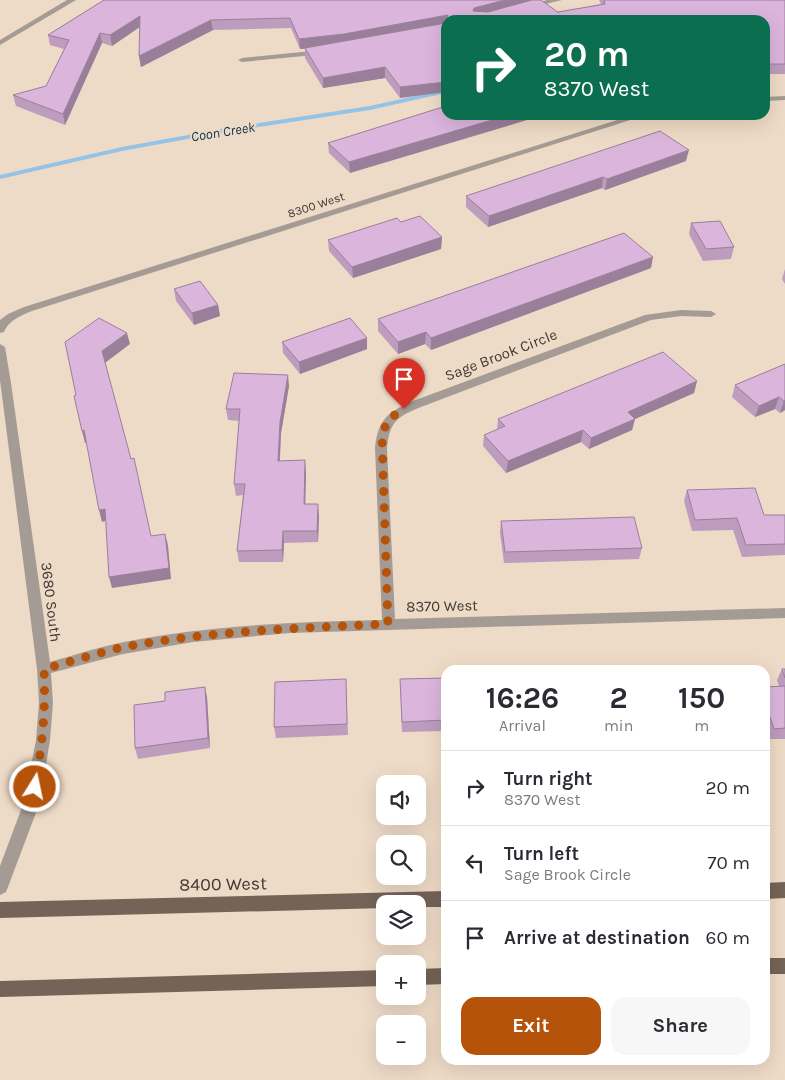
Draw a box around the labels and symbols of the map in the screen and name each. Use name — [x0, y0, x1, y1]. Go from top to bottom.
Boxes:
water label: Coon Creek — [190, 118, 257, 145]
street label: 8300 West — [286, 189, 347, 221]
street label: Sage Brook Circle — [442, 325, 560, 385]
pin — [383, 358, 425, 409]
street label: 3680 South — [37, 561, 65, 643]
street label: 8370 West — [406, 596, 478, 616]
position arrow — [8, 760, 60, 812]
street label: 8400 West — [179, 872, 267, 896]

